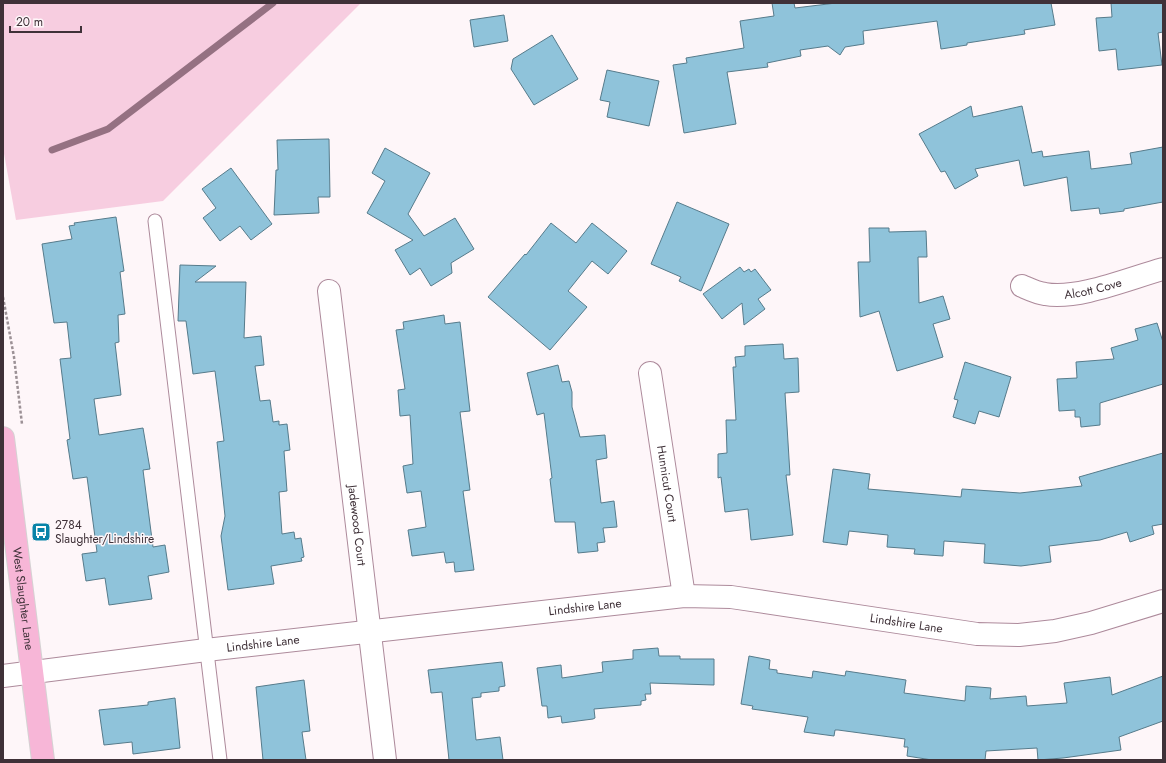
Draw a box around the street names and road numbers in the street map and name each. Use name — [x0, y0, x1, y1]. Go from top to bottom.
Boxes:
street label: Alcott Cove — [1063, 273, 1124, 304]
street label: Hunnicut Court — [652, 444, 682, 523]
street label: Jadewood Court — [343, 482, 371, 567]
street label: West Slaughter Lane — [8, 546, 38, 651]
street label: Lindshire Lane — [547, 594, 622, 620]
street label: Lindshire Lane — [869, 609, 944, 638]
street label: Lindshire Lane — [226, 631, 300, 657]

